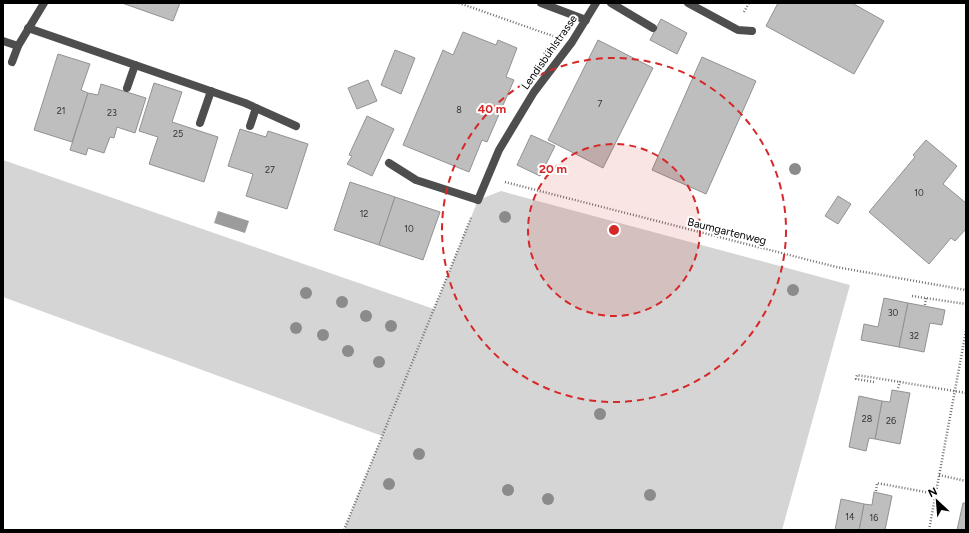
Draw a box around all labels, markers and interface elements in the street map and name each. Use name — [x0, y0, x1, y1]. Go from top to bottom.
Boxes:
street label: Lendisbühlstrasse — [519, 13, 580, 92]
house number: 7 — [598, 98, 603, 109]
text: 40 m — [478, 102, 506, 116]
house number: 8 — [456, 104, 462, 115]
house number: 21 — [57, 105, 65, 116]
house number: 23 — [107, 107, 117, 118]
house number: 25 — [173, 128, 183, 139]
text: 20 m — [539, 162, 567, 176]
house number: 27 — [265, 164, 275, 175]
house number: 10 — [914, 187, 924, 198]
house number: 12 — [360, 208, 368, 219]
street label: Baumgartenweg — [686, 215, 768, 248]
house number: 10 — [404, 223, 414, 234]
centre of rings — [607, 223, 621, 237]
house number: 30 — [888, 307, 899, 318]
house number: 32 — [909, 330, 919, 341]
house number: 28 — [862, 413, 873, 424]
house number: 26 — [886, 415, 896, 426]
north arrow — [917, 481, 957, 521]
text: N — [926, 485, 940, 500]
house number: 14 — [845, 511, 855, 522]
house number: 16 — [870, 512, 878, 523]

